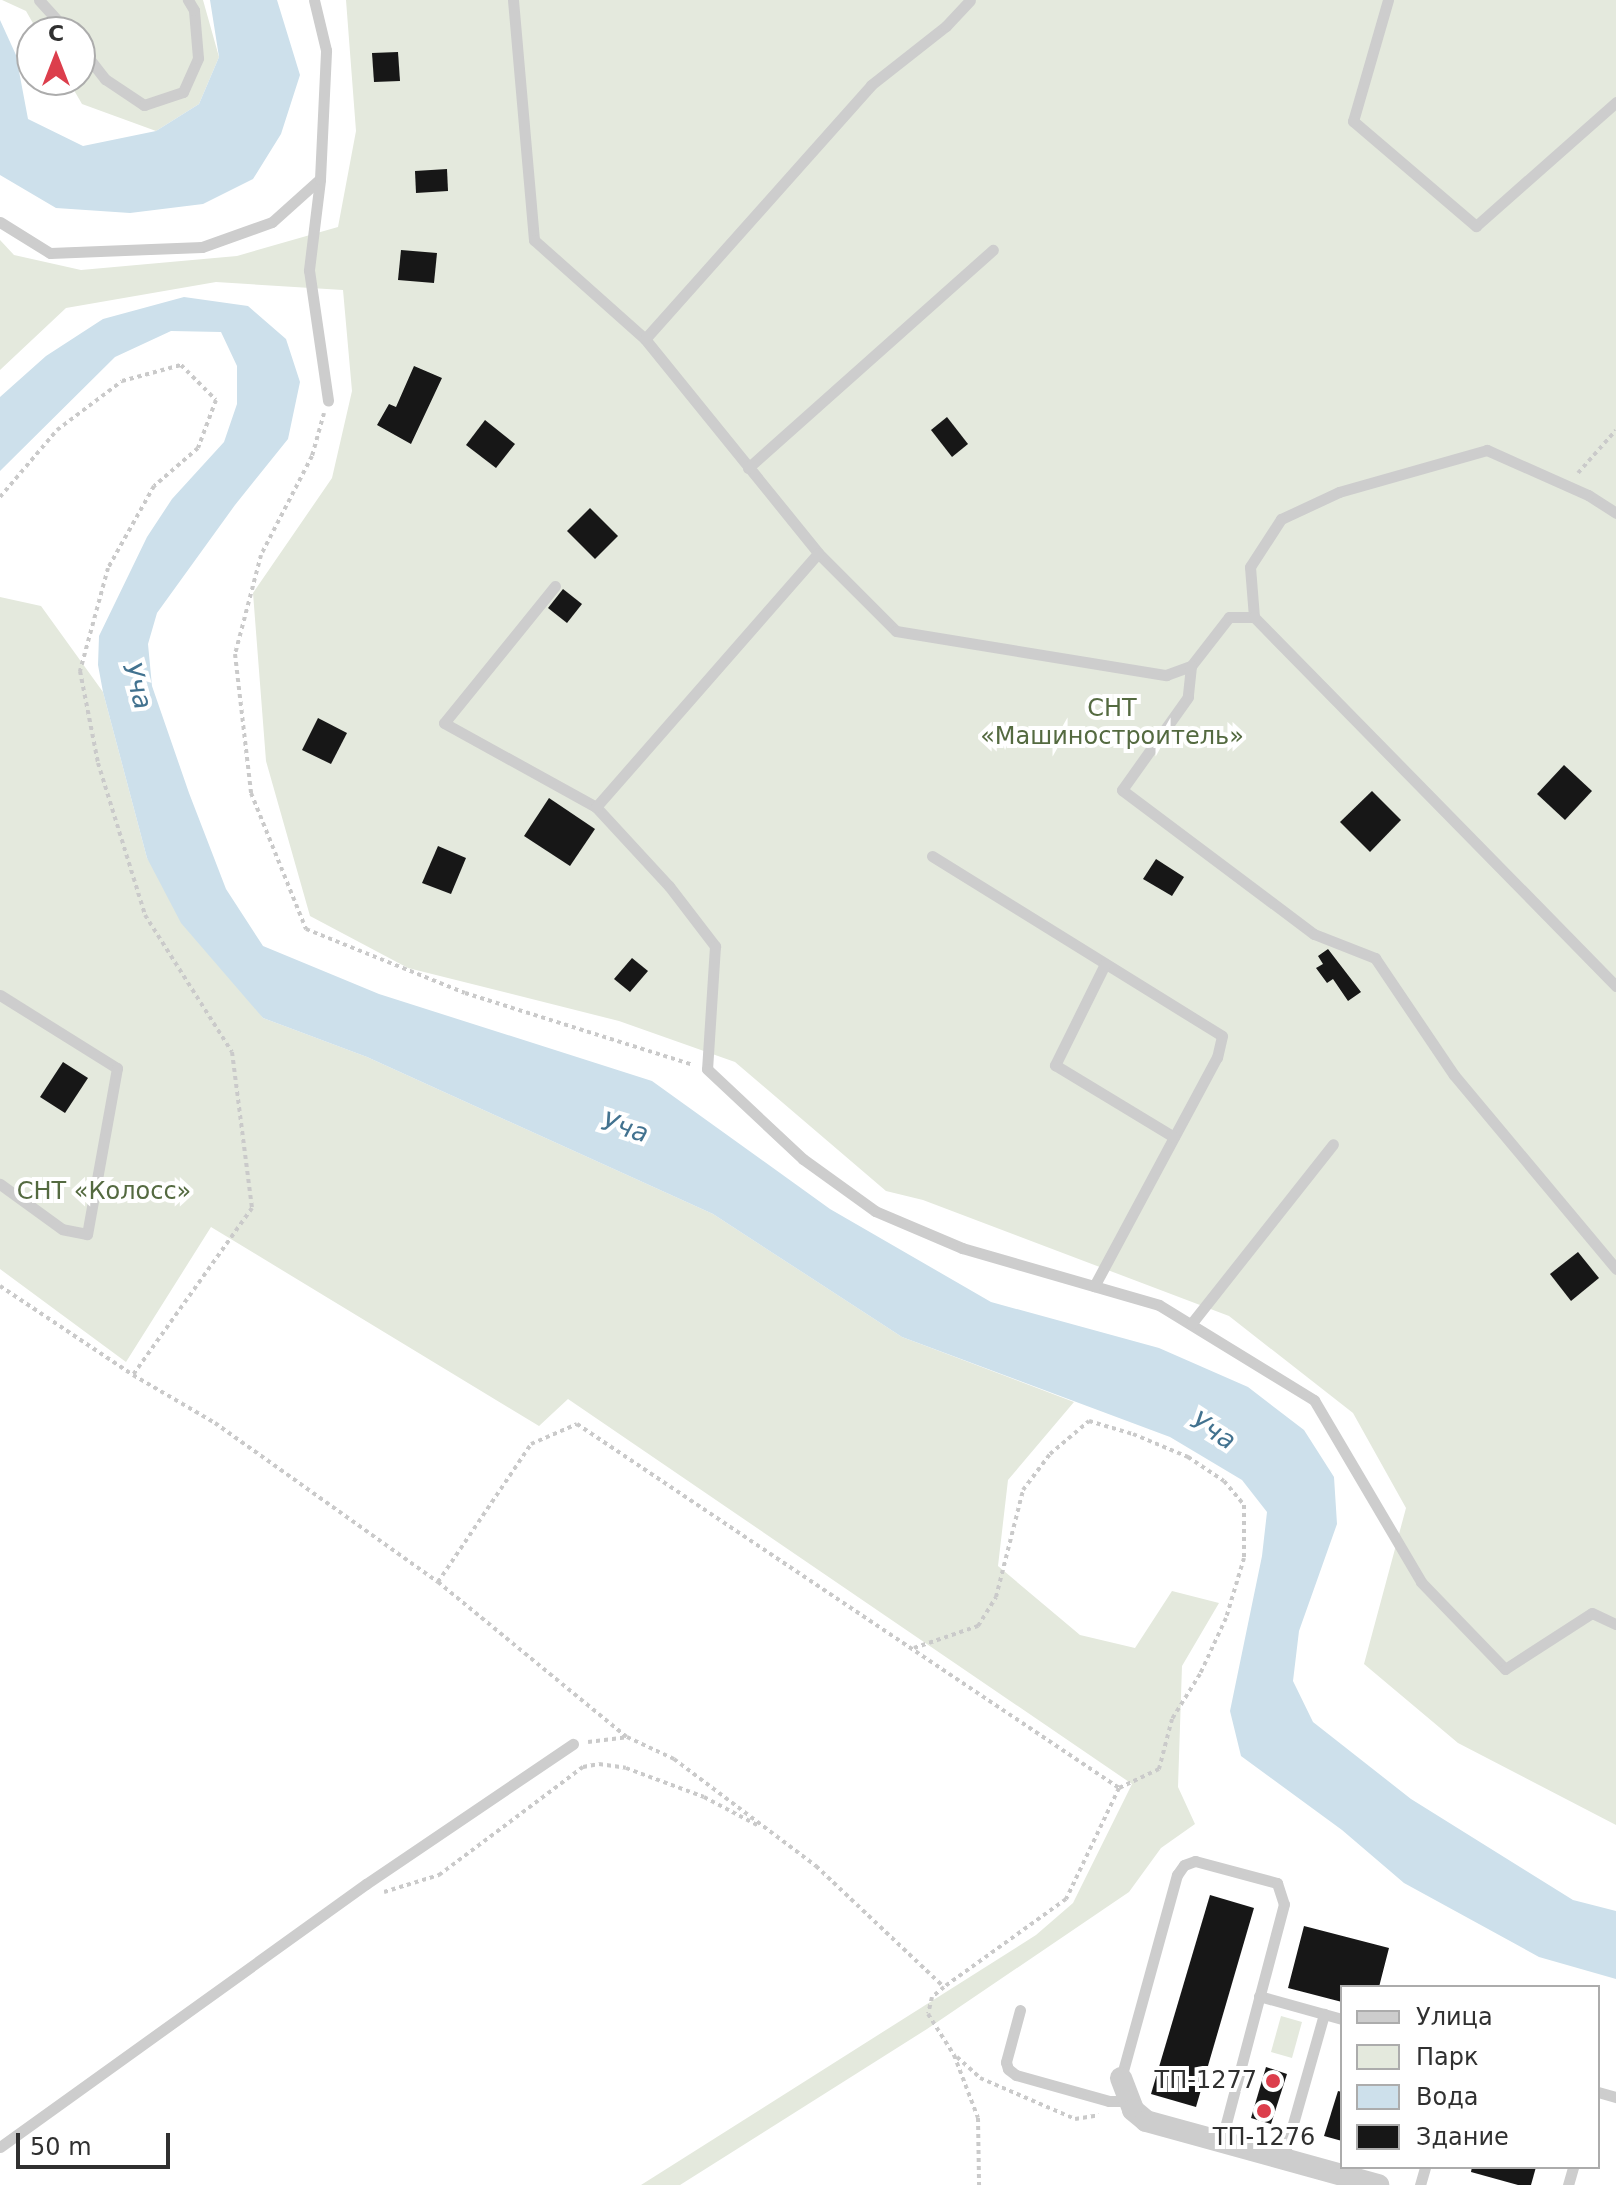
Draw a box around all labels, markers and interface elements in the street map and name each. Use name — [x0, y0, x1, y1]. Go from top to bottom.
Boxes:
north arrow — [16, 16, 96, 96]
text: С — [48, 21, 64, 46]
water label: Уча — [116, 659, 158, 713]
park label: СНТ «Машиностроитель» — [980, 695, 1244, 751]
water label: Уча — [598, 1106, 652, 1150]
park label: СНТ «Колосс» — [17, 1178, 191, 1206]
water label: Уча — [1185, 1405, 1241, 1457]
legend — [1340, 1985, 1600, 2169]
text: Улица — [1416, 2003, 1493, 2031]
text: Парк — [1416, 2043, 1478, 2071]
place label: ТП-1277 — [1155, 2067, 1257, 2095]
marker: ТП-1277 — [1264, 2072, 1282, 2090]
text: Вода — [1416, 2083, 1478, 2111]
marker: ТП-1276 — [1255, 2102, 1273, 2120]
scale bar — [20, 2117, 174, 2167]
text: Здание — [1416, 2123, 1509, 2151]
place label: ТП-1276 — [1213, 2124, 1315, 2152]
text: 50 m — [30, 2133, 92, 2161]

